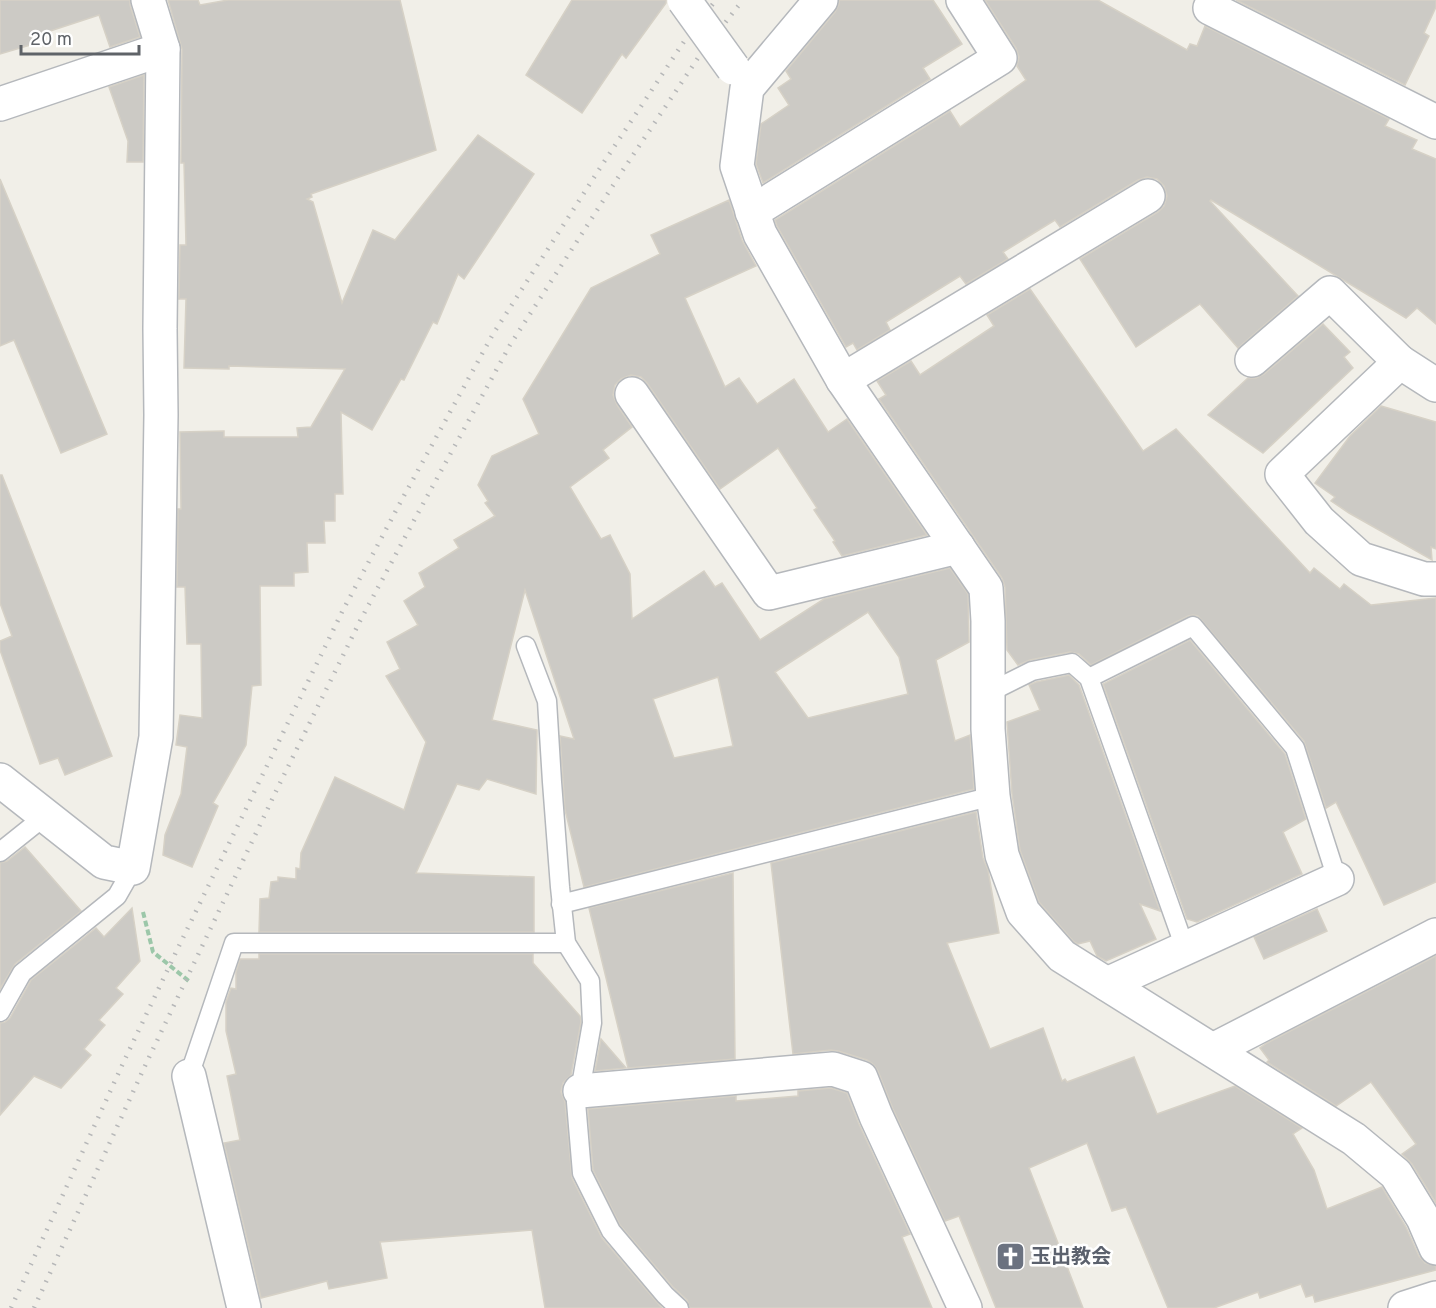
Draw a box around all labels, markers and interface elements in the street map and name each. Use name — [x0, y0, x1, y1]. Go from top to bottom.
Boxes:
scale bar — [21, 18, 140, 56]
text: 20 m — [30, 29, 72, 52]
church icon: 玉出教会 — [994, 1240, 1026, 1272]
place label: 玉出教会 — [1031, 1245, 1111, 1271]

